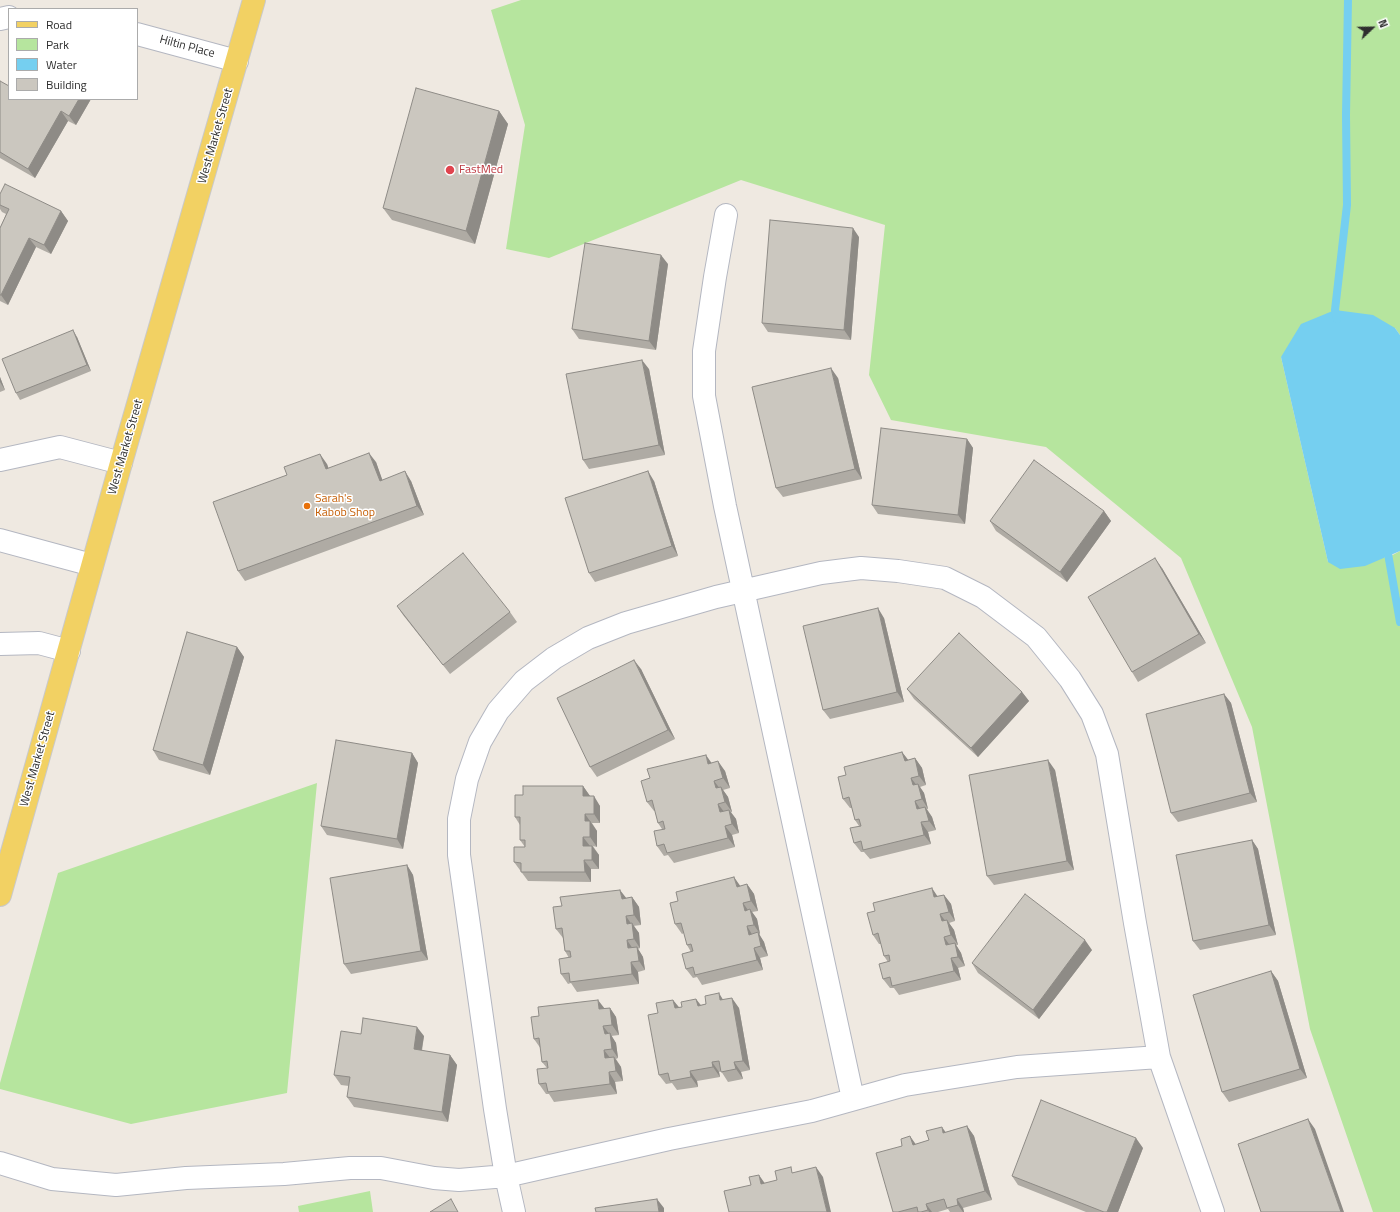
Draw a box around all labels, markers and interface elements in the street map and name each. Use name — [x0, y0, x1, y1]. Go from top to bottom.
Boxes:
legend — [8, 8, 138, 100]
north arrow — [1352, 8, 1392, 48]
text: Road — [46, 15, 72, 34]
text: N — [1374, 17, 1392, 30]
street label: Hiltin Place — [158, 33, 216, 61]
text: Park — [46, 35, 69, 54]
text: Water — [46, 55, 77, 74]
text: Building — [46, 75, 87, 94]
street label: West Market Street — [195, 87, 237, 185]
place label: FastMed — [459, 163, 503, 177]
marker: FastMed — [444, 164, 456, 176]
street label: West Market Street — [105, 398, 147, 496]
place label: Sarah's Kabob Shop — [315, 492, 375, 520]
marker: Sarah's Kabob Shop — [302, 501, 312, 511]
street label: West Market Street — [17, 710, 59, 808]

